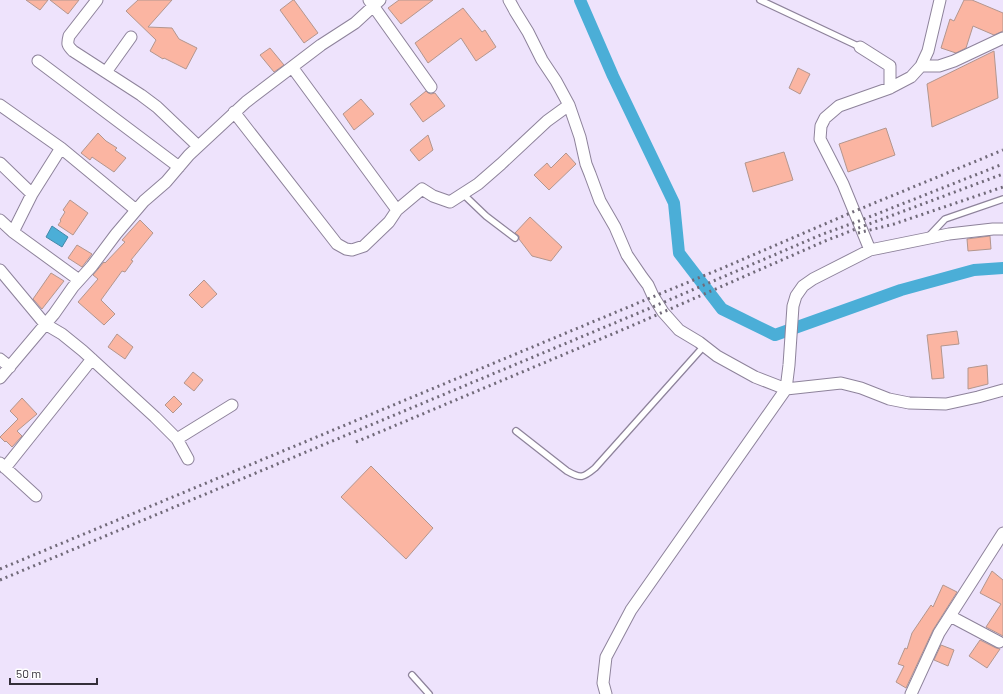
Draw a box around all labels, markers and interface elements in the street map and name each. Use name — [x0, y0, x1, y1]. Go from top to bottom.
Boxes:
scale bar — [10, 660, 97, 686]
text: 50 m — [16, 666, 41, 680]

